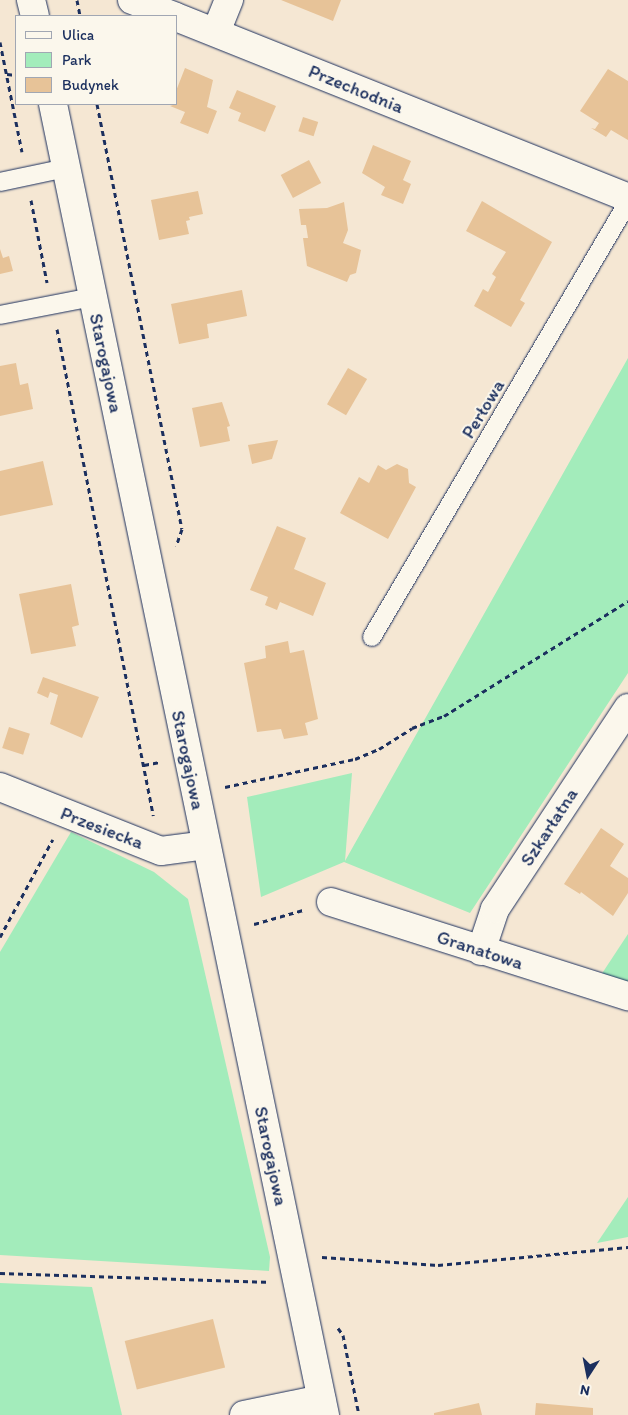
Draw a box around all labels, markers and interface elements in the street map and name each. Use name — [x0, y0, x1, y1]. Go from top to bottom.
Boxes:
legend — [15, 15, 178, 105]
text: Ulica — [62, 26, 94, 44]
text: Park — [62, 51, 92, 69]
street label: Przechodnia — [305, 60, 407, 118]
text: Budynek — [62, 76, 119, 94]
street label: Starogajowa — [84, 311, 128, 415]
street label: Perłowa — [457, 375, 509, 443]
street label: Starogajowa — [166, 708, 210, 812]
street label: Szkarłatna — [515, 784, 583, 870]
street label: Przesiecka — [57, 802, 147, 854]
street label: Granatowa — [434, 925, 526, 975]
street label: Starogajowa — [249, 1104, 293, 1208]
north arrow — [563, 1350, 613, 1400]
text: N — [579, 1381, 591, 1399]

